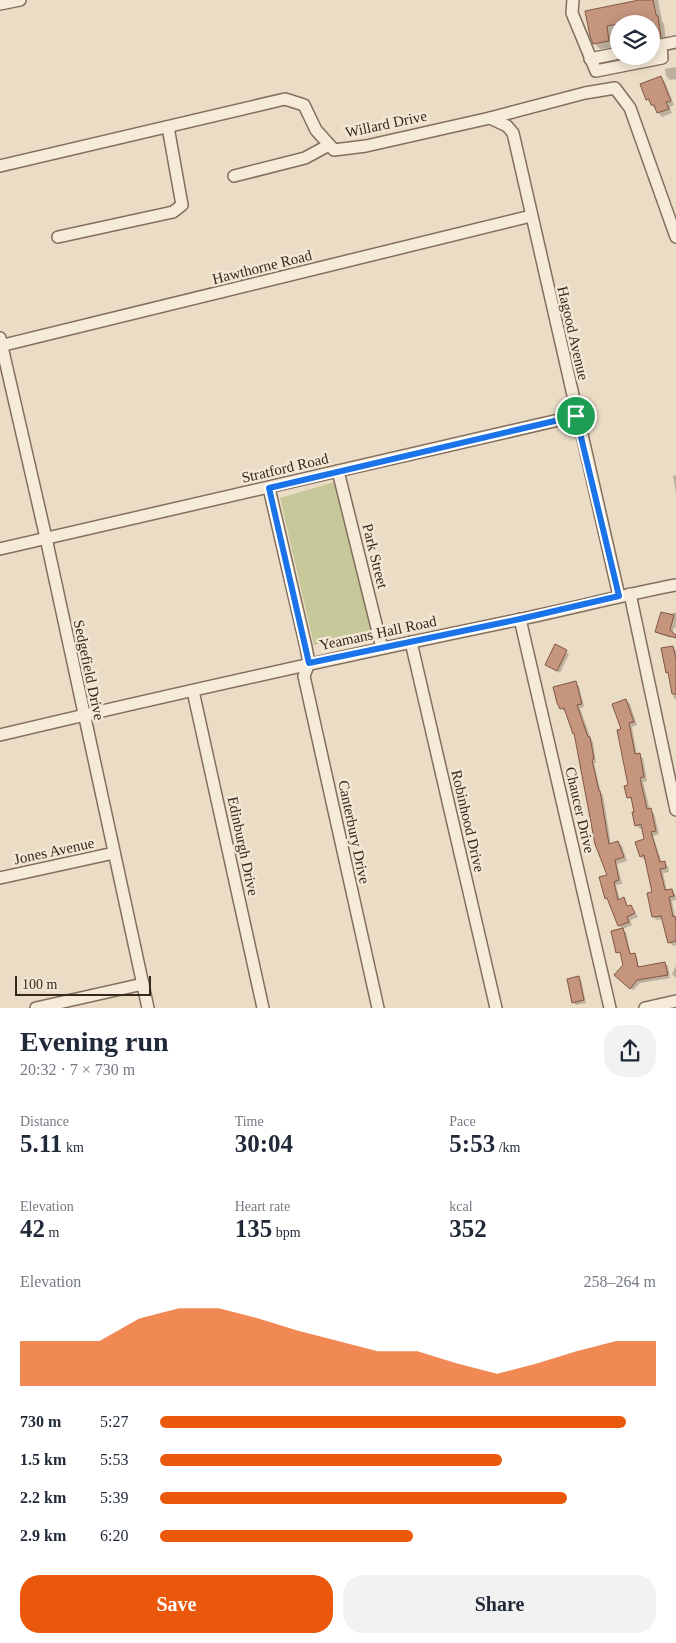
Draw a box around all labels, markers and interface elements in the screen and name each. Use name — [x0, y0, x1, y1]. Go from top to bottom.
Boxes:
map controls — [610, 15, 660, 65]
button: layers — [610, 15, 660, 65]
street label: Willard Drive — [344, 107, 429, 140]
street label: Hawthorne Road — [211, 247, 314, 287]
street label: Hagood Avenue — [554, 284, 592, 382]
pin — [555, 395, 597, 437]
icon: arrive — [562, 402, 590, 430]
street label: Stratford Road — [240, 450, 331, 486]
street label: Park Street — [359, 522, 391, 591]
street label: Yeamans Hall Road — [318, 613, 438, 653]
street label: Sedgefield Drive — [71, 618, 108, 722]
street label: Chaucer Drive — [562, 765, 598, 855]
street label: Robinhood Drive — [448, 768, 488, 874]
street label: Canterbury Drive — [335, 779, 373, 886]
street label: Edinburgh Drive — [225, 795, 261, 897]
street label: Jones Avenue — [12, 835, 96, 867]
scale bar — [15, 973, 151, 996]
text: 100 m — [22, 977, 57, 992]
button: share — [604, 1025, 656, 1077]
text: Evening run — [20, 1026, 169, 1057]
text: 20:32 · 7 × 730 m — [20, 1061, 135, 1078]
text: Distance — [20, 1114, 69, 1129]
text: Time — [235, 1114, 264, 1129]
text: Pace — [449, 1114, 476, 1129]
text: 5.11 — [20, 1130, 62, 1157]
text: 30:04 — [235, 1130, 293, 1157]
text: 5:53 — [449, 1130, 495, 1157]
text: km — [62, 1140, 84, 1155]
text: /km — [495, 1140, 520, 1155]
text: Elevation — [20, 1199, 74, 1214]
text: Heart rate — [235, 1199, 290, 1214]
text: kcal — [449, 1199, 473, 1214]
text: 42 — [20, 1215, 45, 1242]
text: 135 — [235, 1215, 272, 1242]
text: 352 — [449, 1215, 487, 1242]
text: m — [45, 1225, 59, 1240]
text: bpm — [272, 1225, 301, 1240]
text: Elevation — [20, 1273, 81, 1290]
text: 258–264 m — [584, 1273, 656, 1290]
text: 730 m — [20, 1413, 61, 1430]
text: 5:27 — [100, 1413, 128, 1430]
text: 1.5 km — [20, 1451, 66, 1468]
text: 5:53 — [100, 1451, 128, 1468]
text: 2.2 km — [20, 1489, 66, 1506]
text: 5:39 — [100, 1489, 128, 1506]
text: 2.9 km — [20, 1527, 66, 1544]
text: 6:20 — [100, 1527, 128, 1544]
button: Save — [20, 1575, 333, 1633]
button: Share — [343, 1575, 656, 1633]

